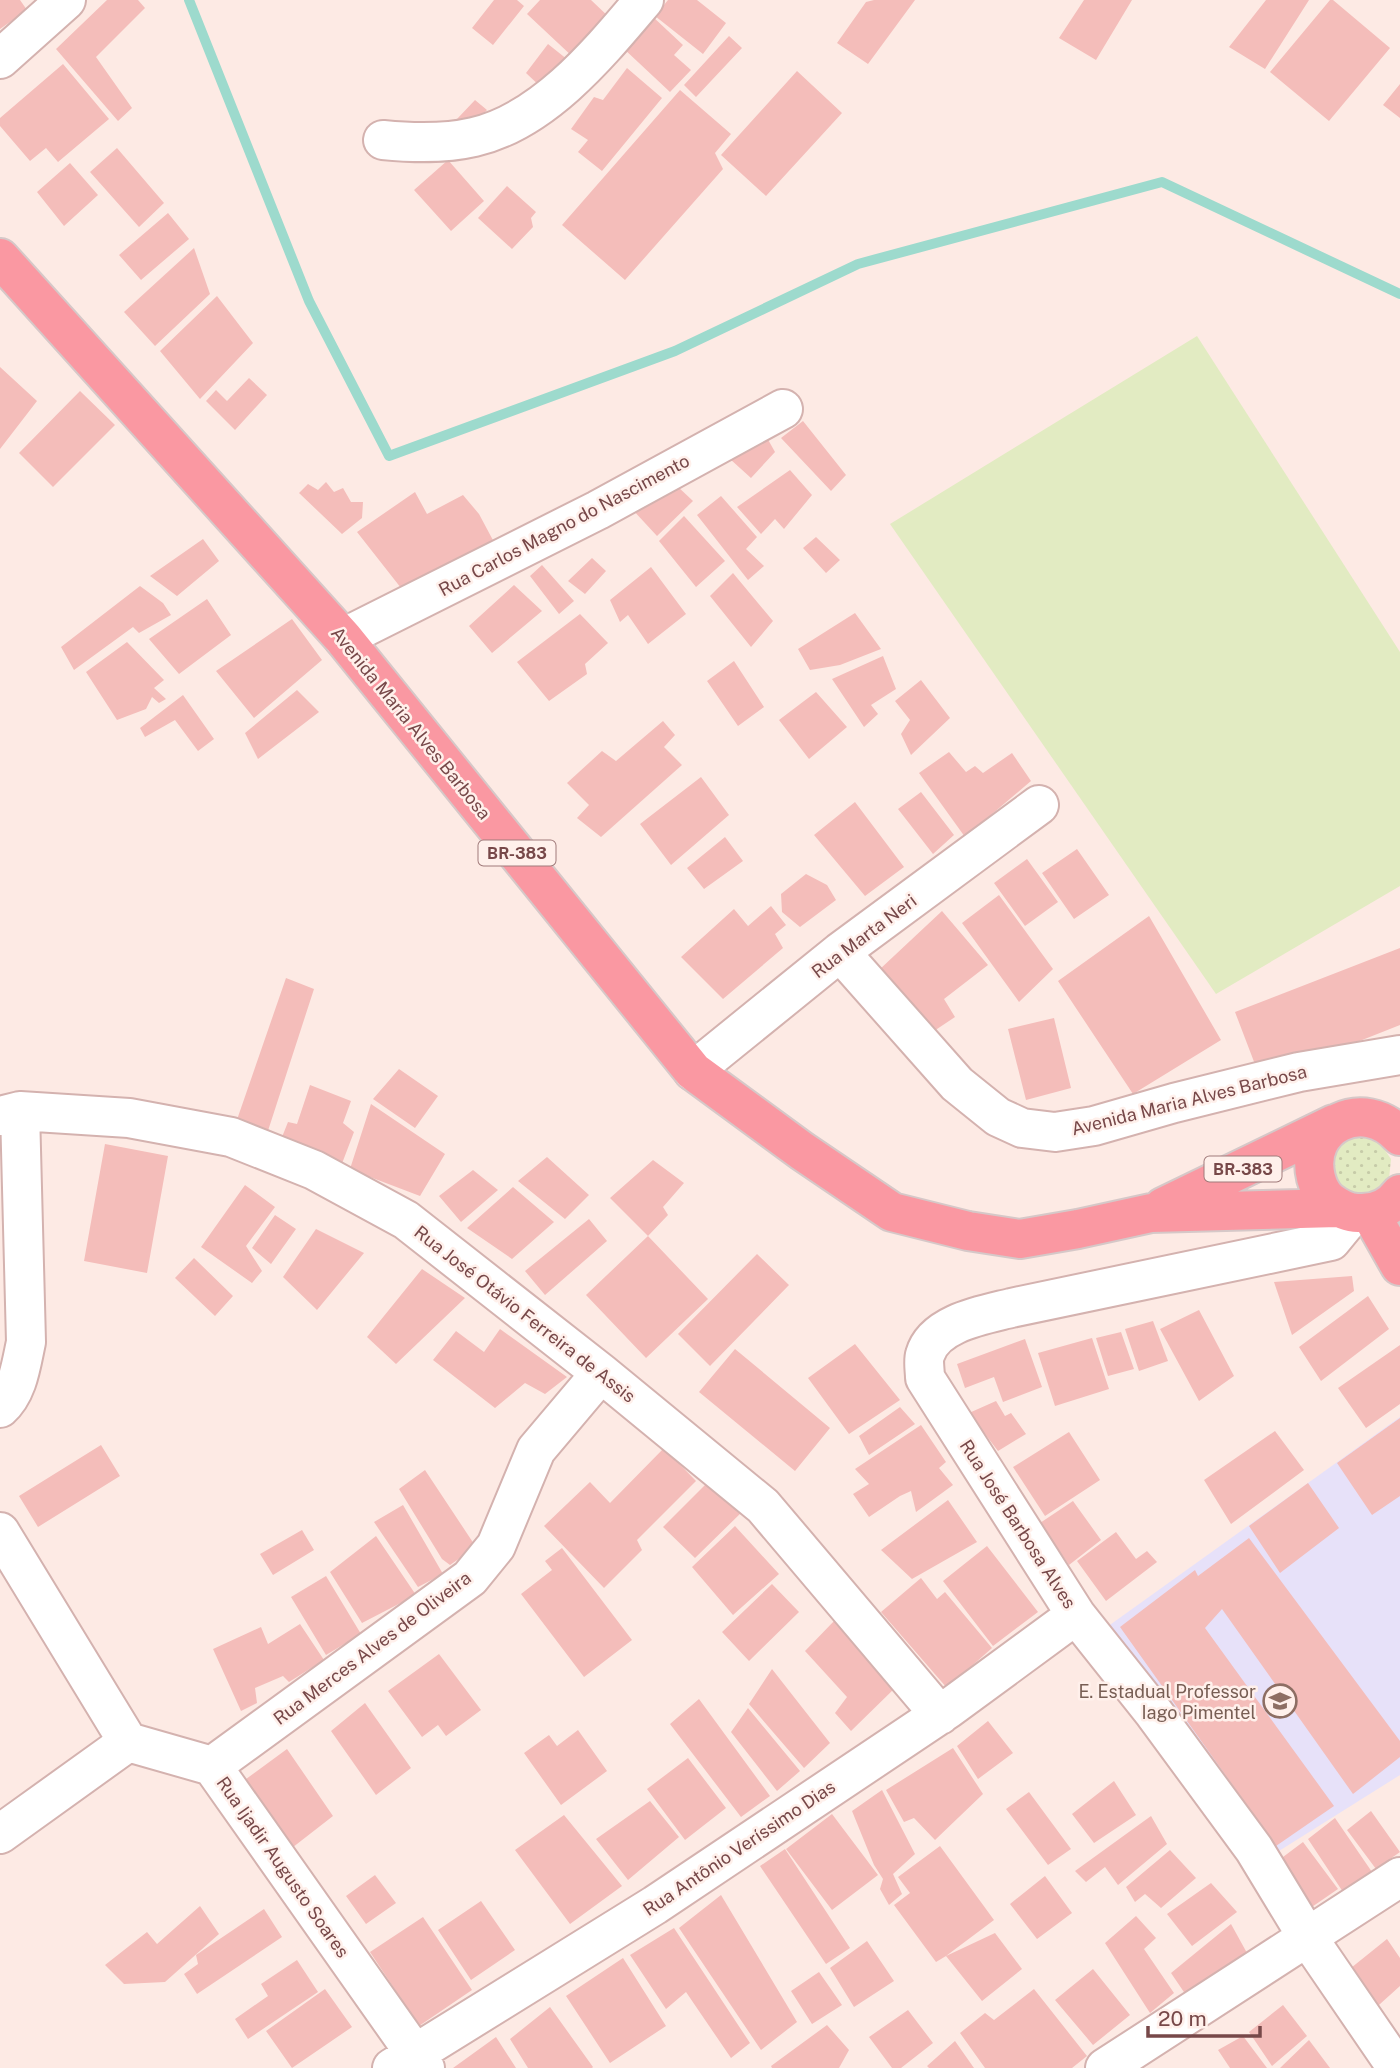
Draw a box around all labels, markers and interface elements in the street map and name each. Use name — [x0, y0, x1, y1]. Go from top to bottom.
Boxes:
street label: Rua Carlos Magno do Nascimento — [435, 450, 693, 600]
street label: Avenida Maria Alves Barbosa — [327, 622, 495, 824]
road number: BR-383 — [478, 840, 556, 866]
street label: Rua Marta Neri — [807, 890, 921, 982]
street label: Avenida Maria Alves Barbosa — [1069, 1061, 1309, 1139]
road number: BR-383 — [1204, 1156, 1282, 1182]
street label: Rua José Otávio Ferreira de Assis — [410, 1221, 640, 1407]
street label: Rua José Barbosa Alves — [956, 1436, 1080, 1612]
street label: Rua Merces Alves de Oliveira — [269, 1567, 475, 1729]
place label: E. Estadual Professor Iago Pimentel — [1078, 1681, 1256, 1723]
school or university icon: E. Estadual Professor Iago Pimentel — [1261, 1682, 1299, 1720]
street label: Rua Ijadir Augusto Soares — [212, 1772, 354, 1962]
street label: Rua Antônio Veríssimo Dias — [639, 1776, 839, 1920]
scale bar — [1148, 1994, 1260, 2038]
text: 20 m — [1158, 2006, 1207, 2031]

